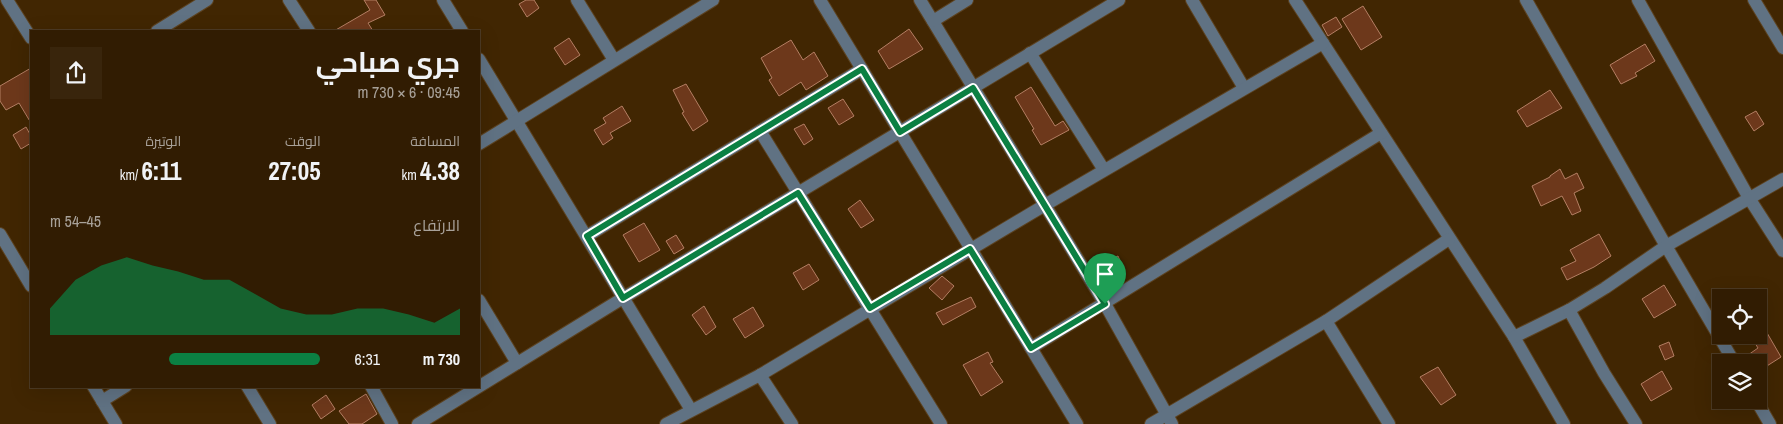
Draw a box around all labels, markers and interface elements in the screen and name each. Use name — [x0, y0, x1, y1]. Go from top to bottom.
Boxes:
text: جري صباحي — [316, 43, 460, 81]
button: share — [50, 47, 102, 99]
text: 09:45 · 6 × 730 m — [357, 81, 460, 103]
text: الوتيرة — [145, 132, 181, 150]
text: الوقت — [285, 132, 321, 150]
text: المسافة — [410, 132, 460, 150]
text: 6:11 — [141, 154, 181, 188]
text: 27:05 — [268, 154, 321, 188]
text: 4.38 — [420, 154, 460, 188]
text: /km — [120, 166, 141, 184]
text: km — [402, 166, 420, 184]
text: 45–54 m — [50, 210, 101, 232]
text: الارتفاع — [413, 214, 460, 236]
pin — [1084, 253, 1126, 304]
icon: arrive — [1091, 260, 1119, 288]
map controls — [1712, 289, 1767, 409]
button: locate — [1712, 289, 1767, 344]
text: 6:31 — [354, 348, 380, 370]
text: 730 m — [423, 348, 460, 370]
button: layers — [1712, 354, 1767, 409]

